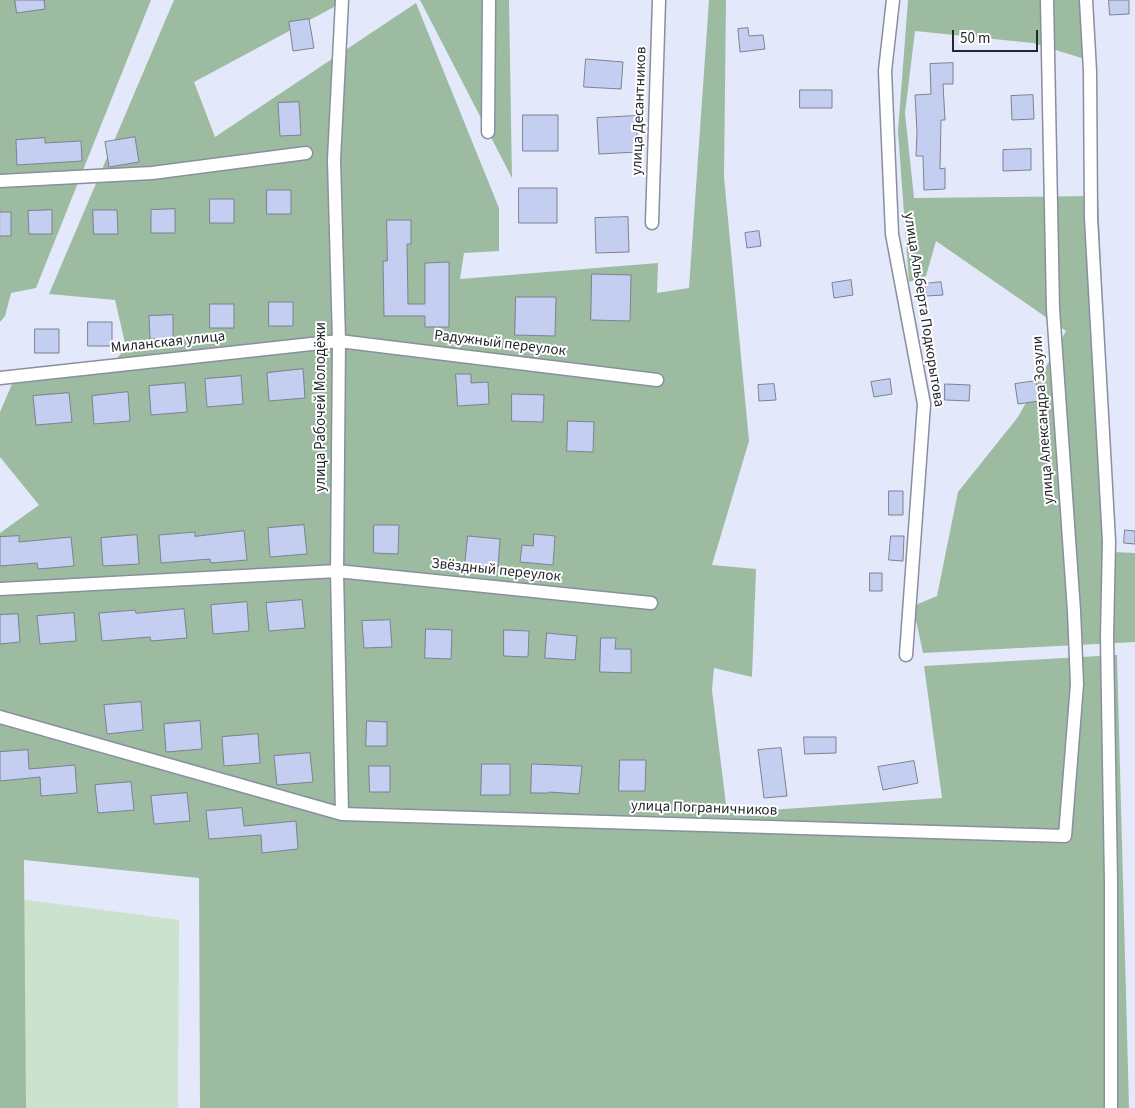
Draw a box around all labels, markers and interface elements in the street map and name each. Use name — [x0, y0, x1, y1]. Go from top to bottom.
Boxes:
scale bar — [955, 20, 1041, 52]
text: 50 m — [960, 28, 990, 49]
street label: улица Десантников — [629, 46, 651, 176]
street label: улица Альберта Подкорытова — [899, 212, 947, 408]
street label: улица Рабочей Молодёжи — [313, 322, 331, 492]
street label: Радужный переулок — [433, 327, 567, 361]
street label: Миланская улица — [110, 328, 226, 358]
street label: улица Александра Зозули — [1029, 335, 1059, 505]
street label: Звёздный переулок — [430, 555, 562, 587]
street label: улица Пограничников — [631, 797, 777, 821]

